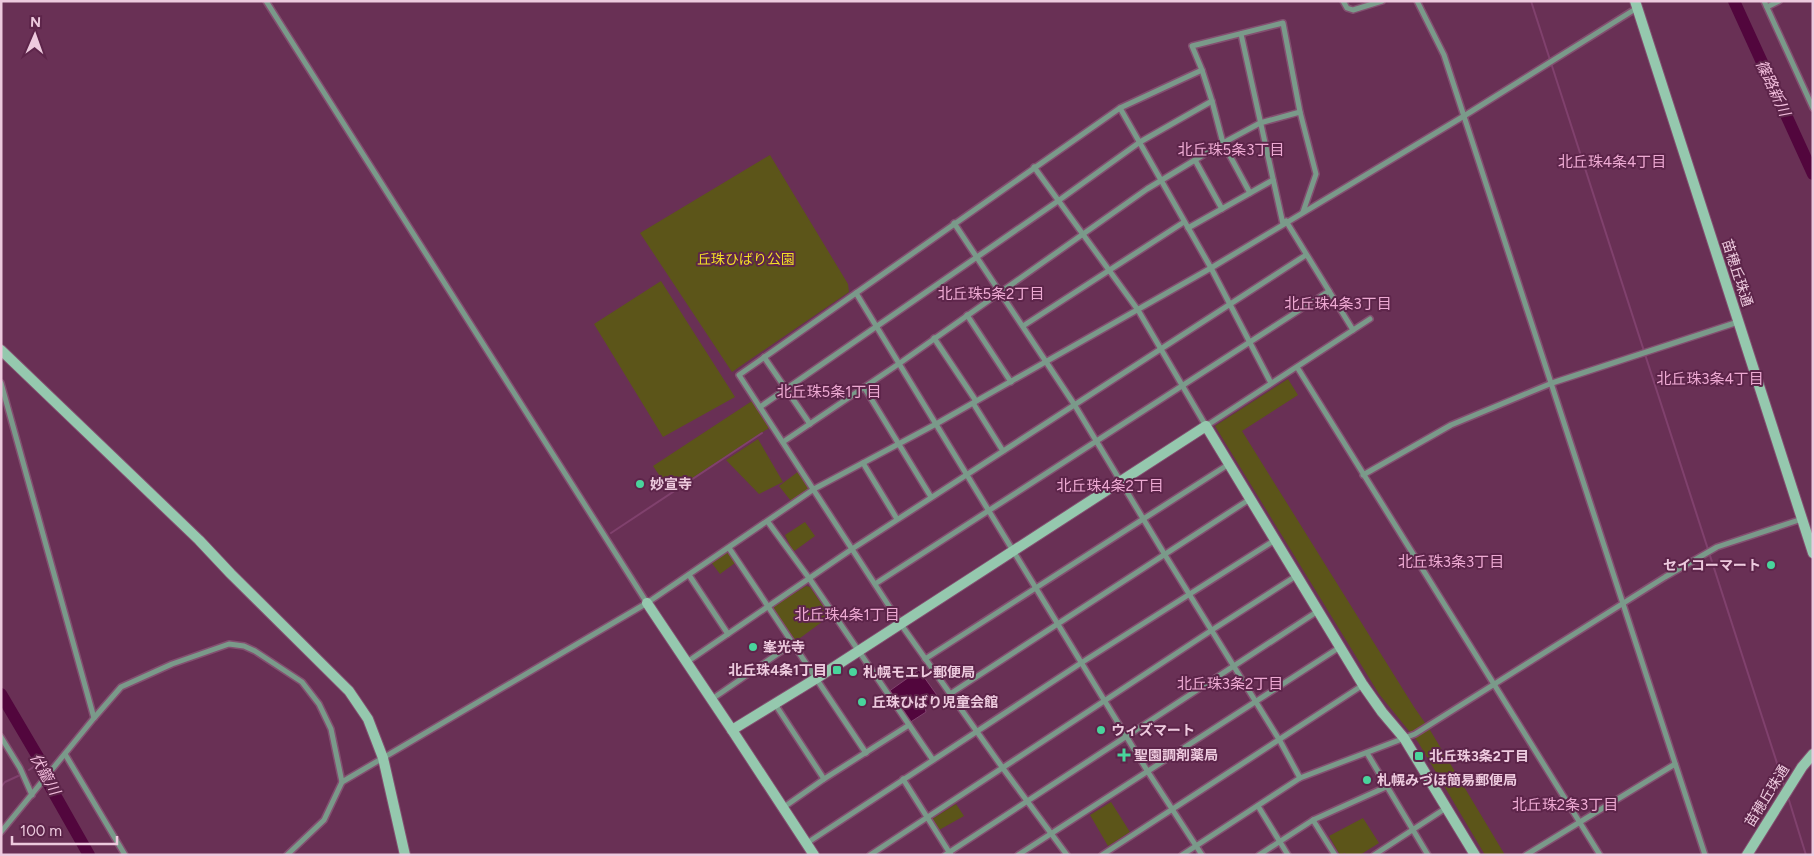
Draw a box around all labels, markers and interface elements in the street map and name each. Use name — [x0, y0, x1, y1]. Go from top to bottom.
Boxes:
north arrow — [10, 10, 60, 60]
text: N — [30, 14, 41, 31]
water label: 篠路新川 — [1752, 57, 1795, 121]
district label: 北丘珠5条3丁目 — [1178, 141, 1284, 159]
district label: 北丘珠4条4丁目 — [1558, 153, 1666, 171]
street label: 苗穂丘珠通 — [1718, 237, 1756, 309]
park label: 丘珠ひばり公園 — [697, 251, 795, 268]
district label: 北丘珠5条2丁目 — [937, 285, 1045, 303]
district label: 北丘珠4条3丁目 — [1284, 295, 1392, 313]
district label: 北丘珠3条4丁目 — [1656, 370, 1764, 388]
district label: 北丘珠5条1丁目 — [777, 383, 881, 401]
place label: 妙宣寺 — [650, 476, 692, 493]
district label: 北丘珠4条2丁目 — [1056, 477, 1164, 495]
marker: 妙宣寺 — [634, 478, 646, 490]
district label: 北丘珠3条3丁目 — [1398, 553, 1504, 571]
place label: セイコーマート — [1663, 557, 1761, 574]
marker: セイコーマート — [1765, 559, 1777, 571]
district label: 北丘珠4条1丁目 — [794, 606, 900, 624]
place label: 峯光寺 — [763, 639, 805, 656]
marker: 峯光寺 — [747, 641, 759, 653]
place label: 北丘珠4条1丁目 — [728, 662, 827, 679]
marker: 北丘珠4条1丁目 — [831, 664, 843, 676]
place label: 札幌モエレ郵便局 — [863, 664, 975, 681]
marker: 札幌モエレ郵便局 — [847, 666, 859, 678]
district label: 北丘珠3条2丁目 — [1177, 675, 1283, 693]
place label: 丘珠ひばり児童会館 — [872, 694, 998, 711]
marker: 丘珠ひばり児童会館 — [856, 696, 868, 708]
place label: ウィズマート — [1111, 722, 1195, 739]
marker: ウィズマート — [1095, 724, 1107, 736]
place label: 聖園調剤薬局 — [1134, 747, 1218, 764]
place label: 北丘珠3条2丁目 — [1429, 748, 1529, 765]
marker: 聖園調剤薬局 — [1118, 749, 1130, 761]
water label: 伏籠川 — [26, 750, 65, 800]
marker: 北丘珠3条2丁目 — [1413, 750, 1425, 762]
street label: 苗穂丘珠通 — [1741, 762, 1793, 830]
place label: 札幌みづほ簡易郵便局 — [1377, 772, 1517, 789]
marker: 札幌みづほ簡易郵便局 — [1361, 774, 1373, 786]
district label: 北丘珠2条3丁目 — [1512, 796, 1618, 814]
scale bar — [12, 814, 118, 846]
text: 100 m — [20, 822, 62, 840]

